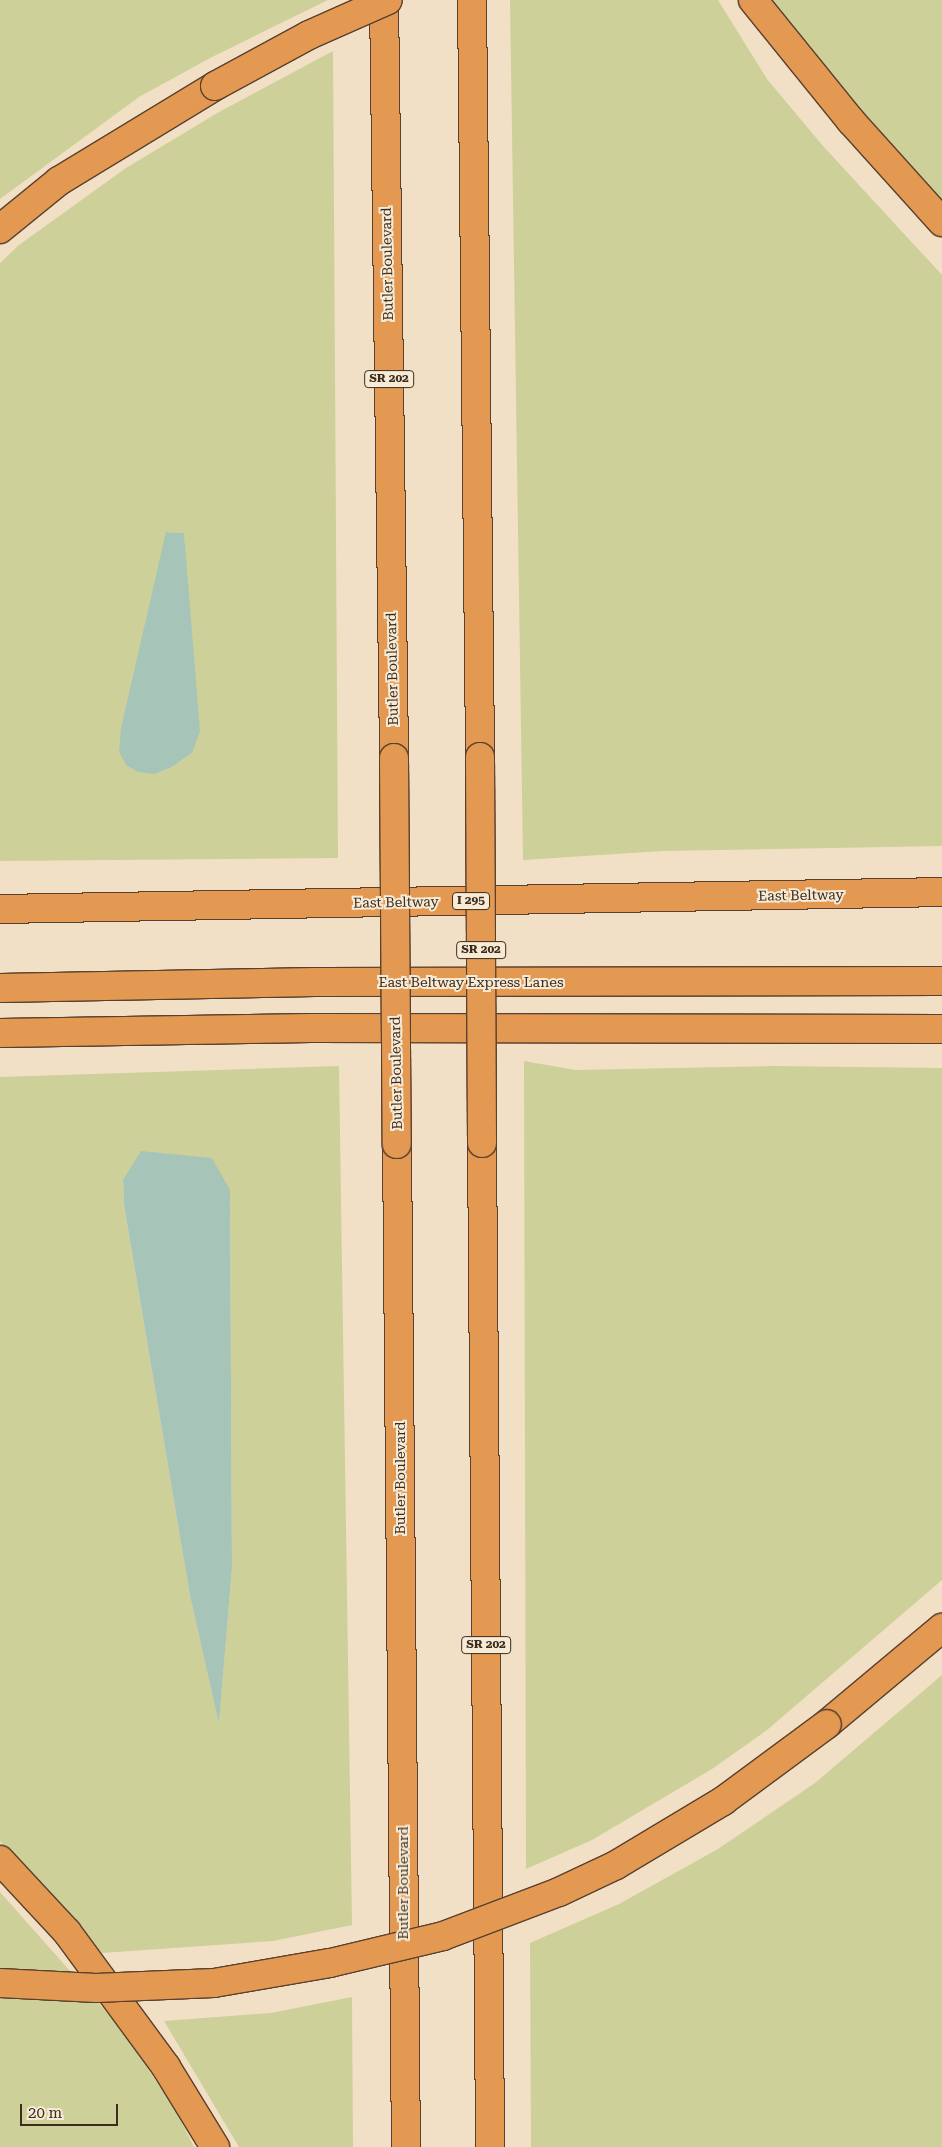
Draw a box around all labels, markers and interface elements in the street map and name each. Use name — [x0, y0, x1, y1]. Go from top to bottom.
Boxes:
street label: Butler Boulevard — [378, 207, 396, 321]
road number: SR 202 — [364, 369, 414, 388]
street label: Butler Boulevard — [383, 612, 401, 726]
street label: East Beltway — [758, 886, 844, 904]
road number: I 295 — [451, 891, 491, 910]
street label: East Beltway — [353, 893, 439, 911]
road number: SR 202 — [456, 940, 506, 960]
street label: East Beltway Express Lanes — [378, 974, 564, 990]
street label: Butler Boulevard — [387, 1016, 405, 1130]
street label: Butler Boulevard — [392, 1421, 408, 1535]
road number: SR 202 — [461, 1636, 511, 1654]
street label: Butler Boulevard — [395, 1826, 411, 1940]
scale bar — [22, 2094, 120, 2126]
text: 20 m — [28, 2104, 62, 2122]

